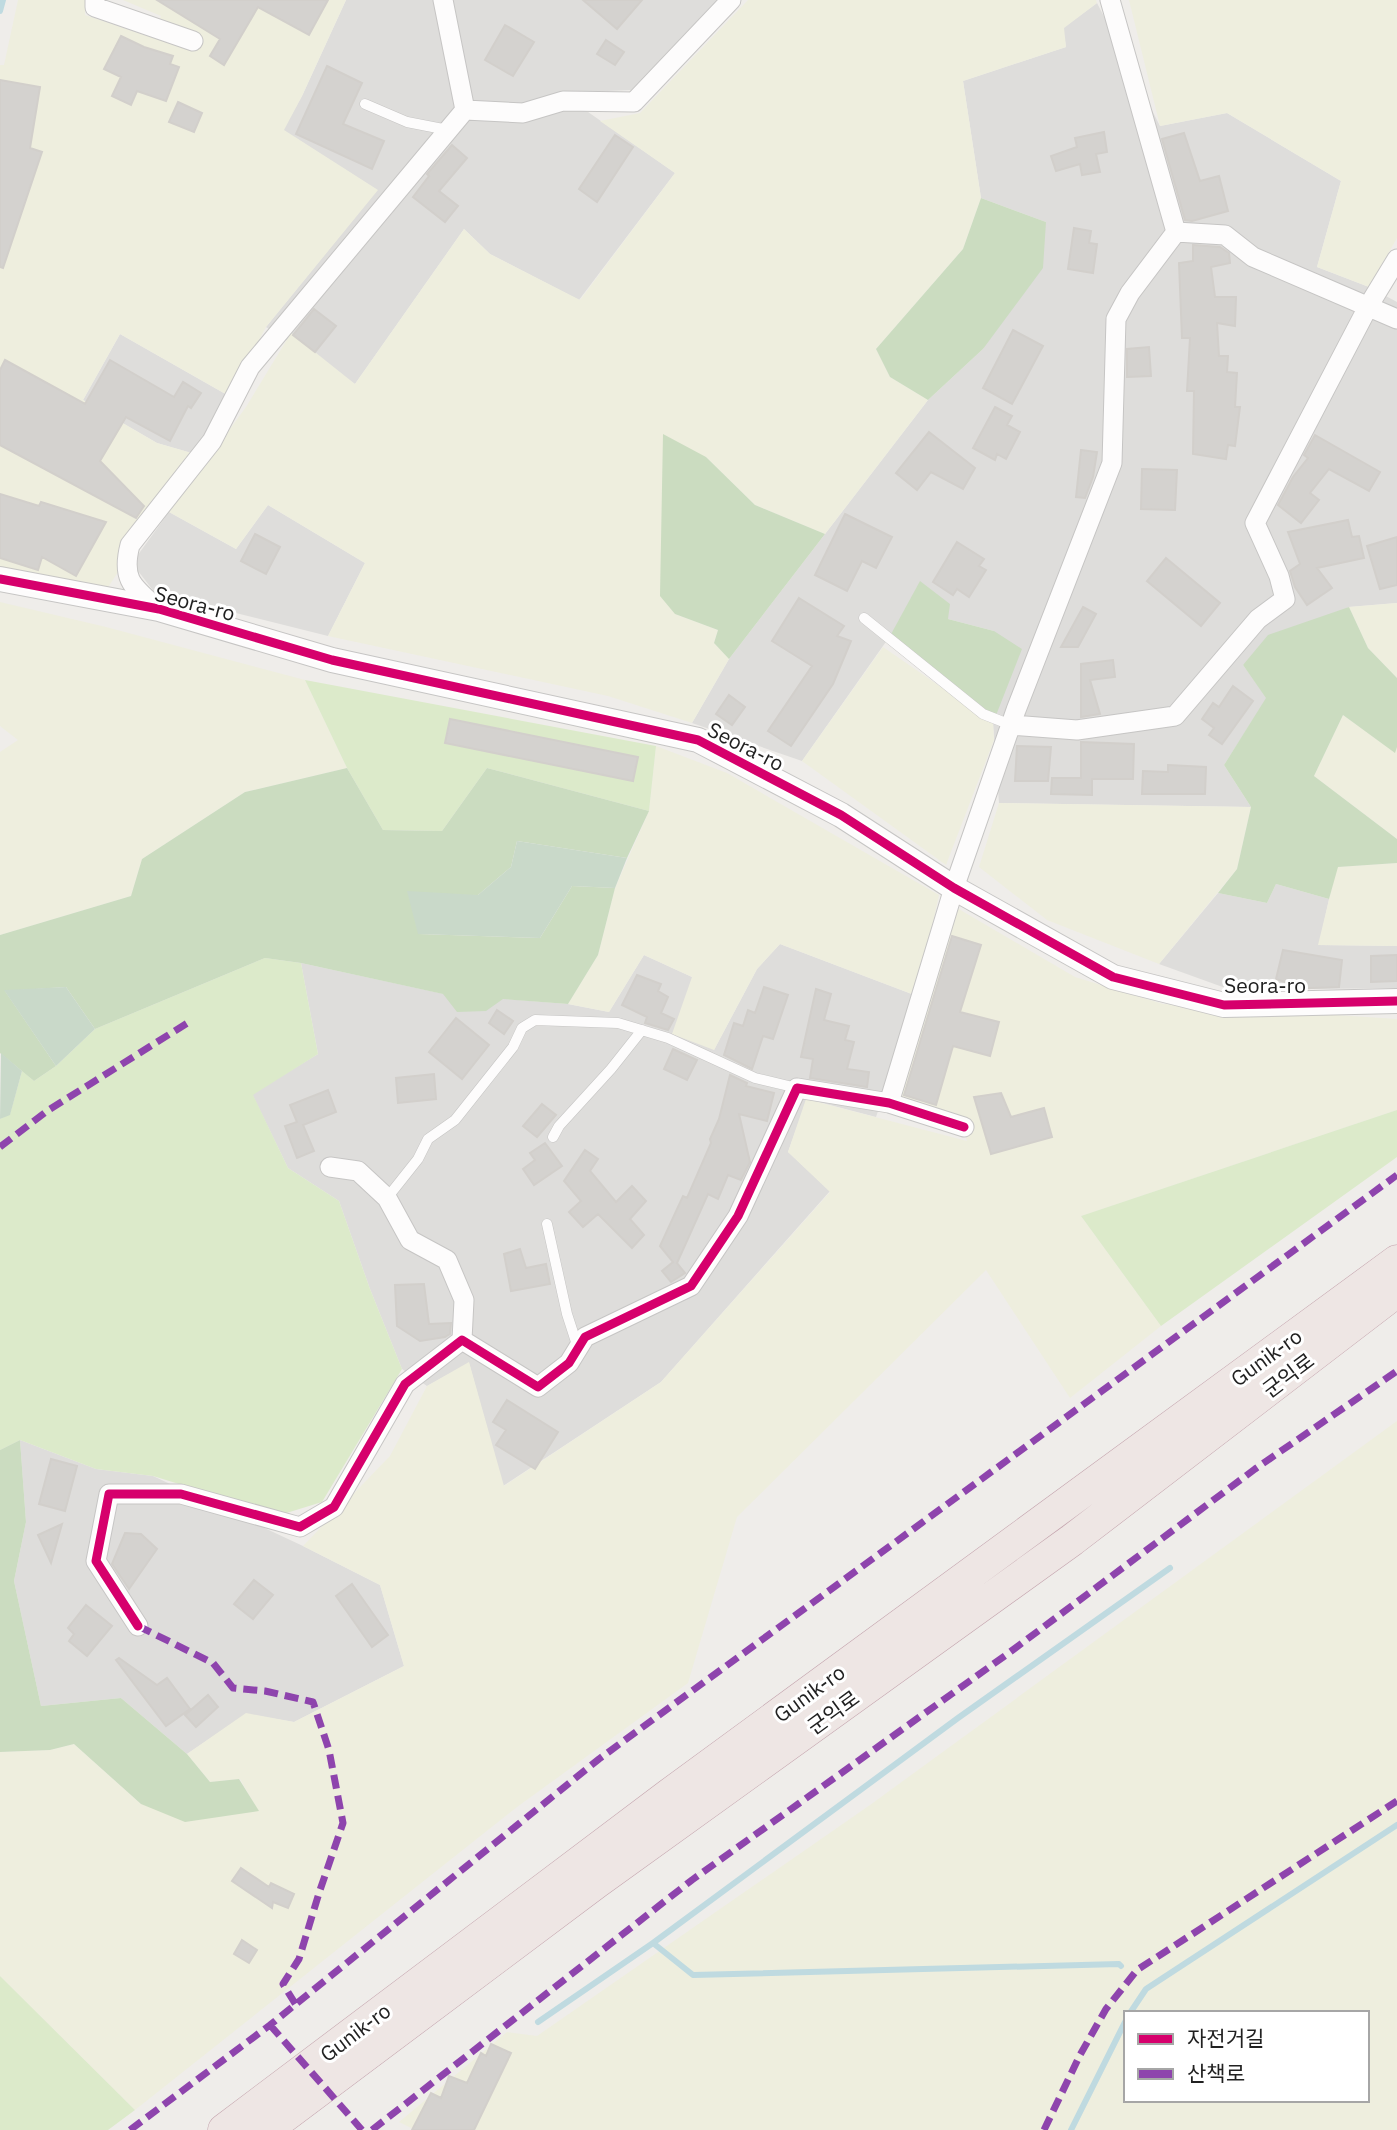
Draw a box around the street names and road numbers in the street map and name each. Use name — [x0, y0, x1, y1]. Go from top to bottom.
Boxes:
street label: Seora-ro — [152, 579, 238, 627]
street label: Seora-ro — [703, 715, 789, 777]
street label: Seora-ro — [1224, 971, 1306, 999]
street label: Gunik-ro — [1225, 1322, 1307, 1392]
street label: 군익로 — [1256, 1346, 1320, 1404]
street label: Gunik-ro — [768, 1658, 850, 1728]
street label: 군익로 — [801, 1684, 865, 1740]
street label: Gunik-ro — [314, 1996, 396, 2068]

